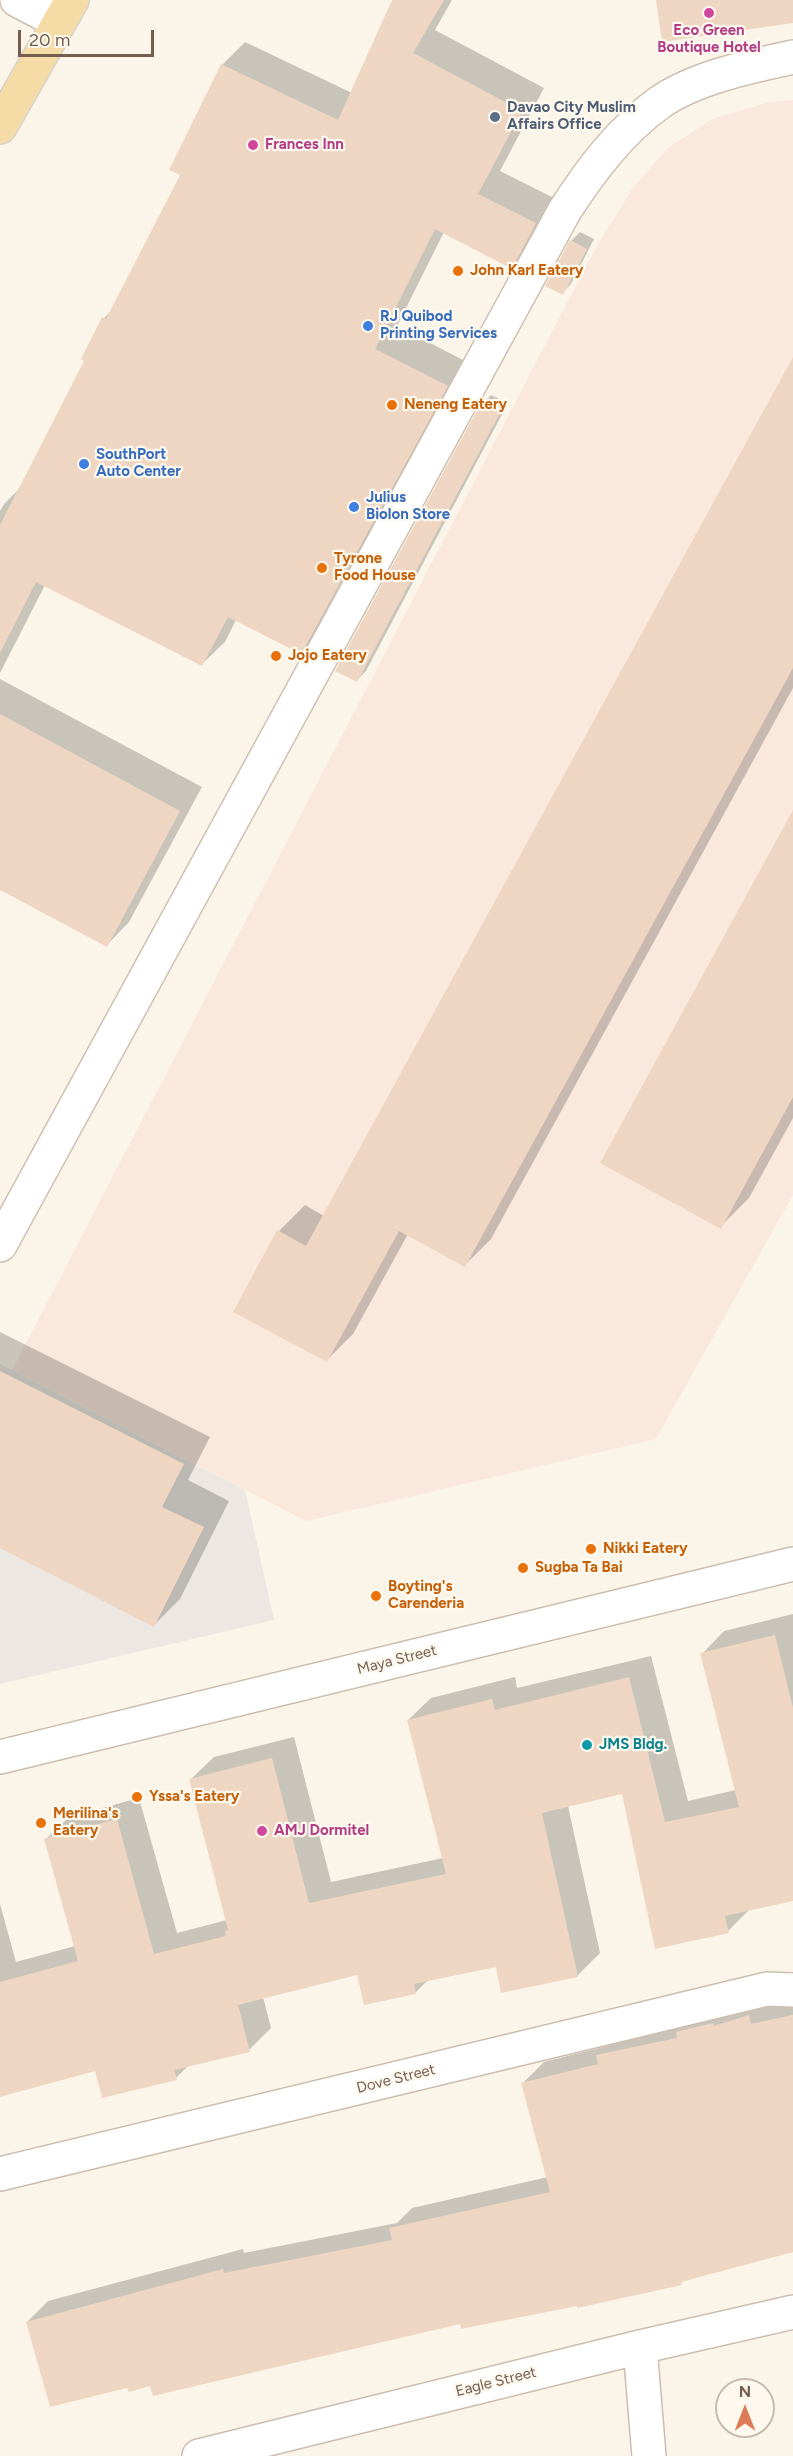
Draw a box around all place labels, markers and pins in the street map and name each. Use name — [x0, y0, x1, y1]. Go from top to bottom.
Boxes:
marker: Eco Green Boutique Hotel — [702, 6, 716, 20]
place label: Eco Green Boutique Hotel — [657, 22, 761, 57]
place label: Davao City Muslim Affairs Office — [507, 99, 636, 134]
marker: Davao City Muslim Affairs Office — [488, 110, 502, 124]
place label: Frances Inn — [265, 136, 344, 154]
marker: Frances Inn — [246, 138, 260, 152]
place label: John Karl Eatery — [470, 262, 583, 280]
marker: John Karl Eatery — [451, 264, 465, 278]
place label: RJ Quibod Printing Services — [380, 308, 497, 343]
marker: RJ Quibod Printing Services — [361, 319, 375, 333]
place label: Neneng Eatery — [404, 396, 507, 414]
marker: Neneng Eatery — [385, 398, 399, 412]
place label: SouthPort Auto Center — [96, 446, 181, 481]
marker: SouthPort Auto Center — [77, 457, 91, 471]
place label: Julius Biolon Store — [366, 489, 450, 524]
marker: Julius Biolon Store — [347, 500, 361, 514]
place label: Tyrone Food House — [334, 550, 416, 585]
marker: Tyrone Food House — [315, 561, 329, 575]
place label: Jojo Eatery — [288, 647, 367, 665]
marker: Jojo Eatery — [269, 649, 283, 663]
place label: Nikki Eatery — [603, 1540, 688, 1558]
marker: Nikki Eatery — [584, 1542, 598, 1556]
place label: Sugba Ta Bai — [535, 1559, 623, 1577]
marker: Sugba Ta Bai — [516, 1561, 530, 1575]
place label: Boyting's Carenderia — [388, 1578, 464, 1613]
marker: Boyting's Carenderia — [369, 1589, 383, 1603]
place label: JMS Bldg. — [599, 1736, 667, 1754]
marker: JMS Bldg. — [580, 1738, 594, 1752]
place label: Yssa's Eatery — [149, 1788, 240, 1806]
marker: Yssa's Eatery — [130, 1790, 144, 1804]
place label: Merilina's Eatery — [53, 1805, 119, 1840]
marker: Merilina's Eatery — [34, 1816, 48, 1830]
place label: AMJ Dormitel — [274, 1822, 369, 1840]
marker: AMJ Dormitel — [255, 1824, 269, 1838]

